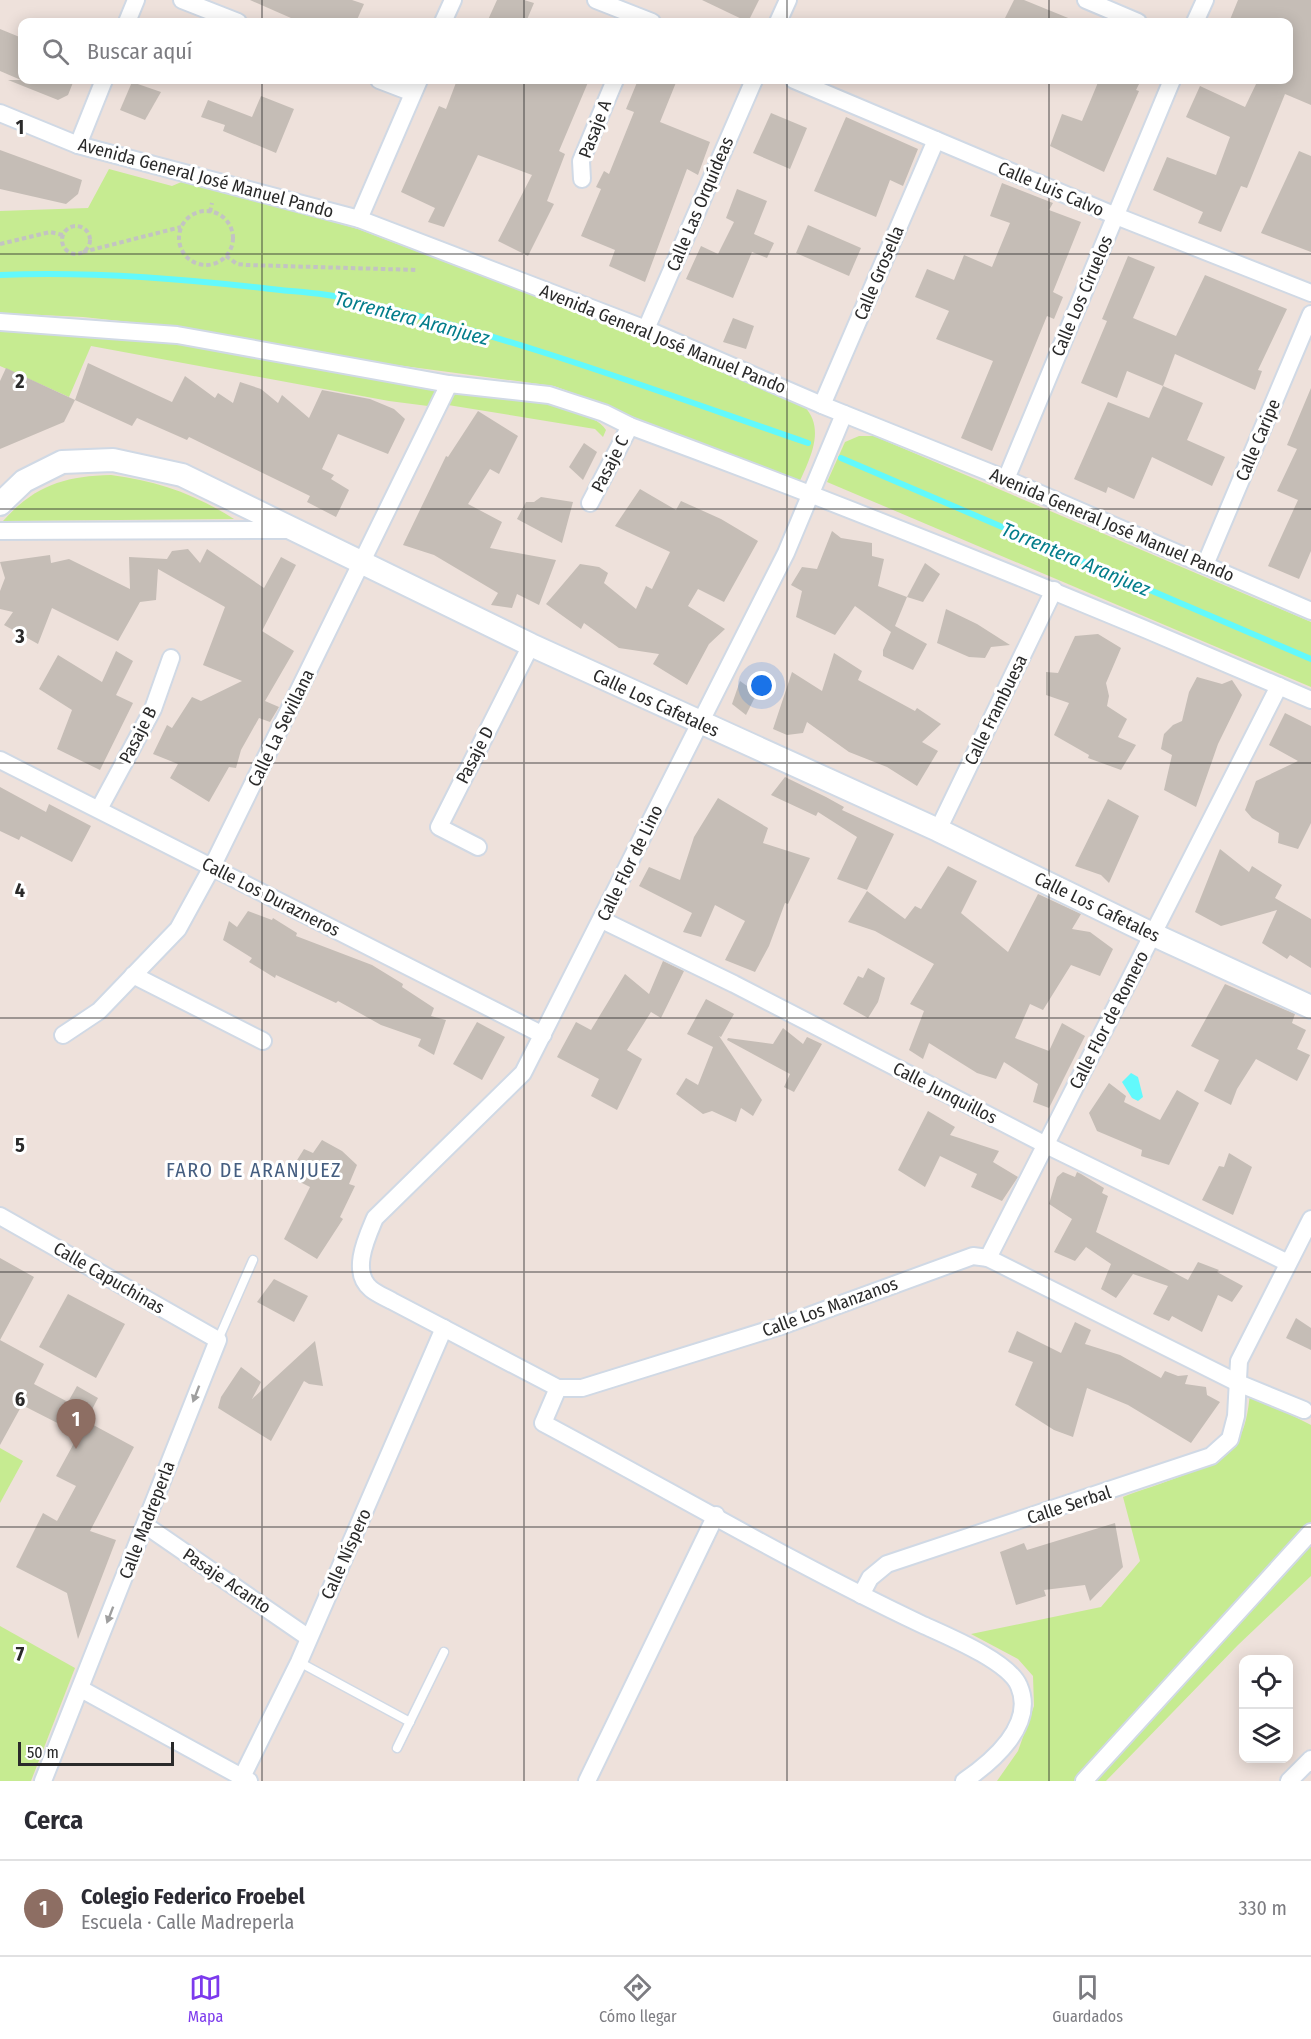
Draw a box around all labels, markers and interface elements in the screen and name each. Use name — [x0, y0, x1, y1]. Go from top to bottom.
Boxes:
search box — [18, 18, 1293, 84]
icon: search — [39, 35, 72, 68]
text: Buscar aquí — [87, 38, 192, 65]
street label: Pasaje A — [574, 96, 616, 161]
text: 1 — [16, 115, 24, 139]
street label: Avenida General José Manuel Pando — [76, 133, 336, 223]
street label: Calle Las Orquídeas — [662, 133, 738, 275]
street label: Calle Luis Calvo — [995, 157, 1107, 221]
street label: Calle Grosella — [849, 222, 909, 324]
street label: Calle Los Ciruelos — [1047, 232, 1117, 360]
street label: Avenida General José Manuel Pando — [537, 279, 789, 399]
water label: Torrentera Aranjuez — [332, 286, 492, 350]
text: 2 — [14, 369, 25, 393]
street label: Calle Caripe — [1231, 395, 1285, 484]
street label: Pasaje C — [587, 432, 633, 496]
street label: Avenida General José Manuel Pando — [986, 463, 1238, 587]
water label: Torrentera Aranjuez — [998, 517, 1154, 601]
text: 3 — [14, 624, 25, 648]
street label: Calle Frambuesa — [960, 651, 1032, 769]
street label: Calle Los Cafetales — [589, 664, 723, 742]
street label: Calle La Sevillana — [243, 666, 319, 790]
your location — [747, 671, 776, 700]
street label: Pasaje B — [114, 703, 162, 767]
street label: Pasaje D — [451, 723, 499, 787]
street label: Calle Flor de Lino — [592, 801, 668, 925]
street label: Calle Los Durazneros — [198, 853, 344, 941]
street label: Calle Los Cafetales — [1031, 867, 1164, 947]
text: 4 — [15, 878, 25, 902]
street label: Calle Flor de Romero — [1065, 947, 1153, 1093]
street label: Calle Junquillos — [889, 1057, 1001, 1129]
text: 5 — [15, 1133, 25, 1157]
district label: FARO DE ARANJUEZ — [166, 1158, 342, 1182]
street label: Calle Capuchinas — [50, 1237, 169, 1319]
street label: Calle Los Manzanos — [759, 1272, 901, 1342]
one-way arrow — [191, 1385, 200, 1403]
text: 6 — [15, 1387, 25, 1411]
pin: 1 — [56, 1400, 96, 1449]
street label: Calle Madreperla — [114, 1458, 180, 1582]
street label: Calle Serbal — [1024, 1481, 1114, 1529]
street label: Calle Níspero — [316, 1505, 376, 1603]
street label: Pasaje Acanto — [179, 1544, 275, 1618]
one-way arrow — [105, 1606, 115, 1624]
text: 7 — [16, 1642, 25, 1666]
map controls — [1239, 1655, 1293, 1763]
button: locate — [1239, 1655, 1293, 1709]
button: layers — [1239, 1709, 1293, 1763]
scale bar — [18, 1739, 174, 1766]
text: 50 m — [27, 1743, 59, 1762]
text: Cerca — [24, 1805, 83, 1836]
text: Colegio Federico Froebel — [81, 1883, 305, 1910]
text: 1 — [39, 1896, 48, 1920]
text: 330 m — [1238, 1896, 1287, 1920]
text: Escuela · Calle Madreperla — [81, 1910, 294, 1934]
tab: Mapa — [188, 1971, 223, 2026]
tab: Cómo llegar — [599, 1971, 677, 2026]
tab: Guardados — [1052, 1971, 1123, 2026]

